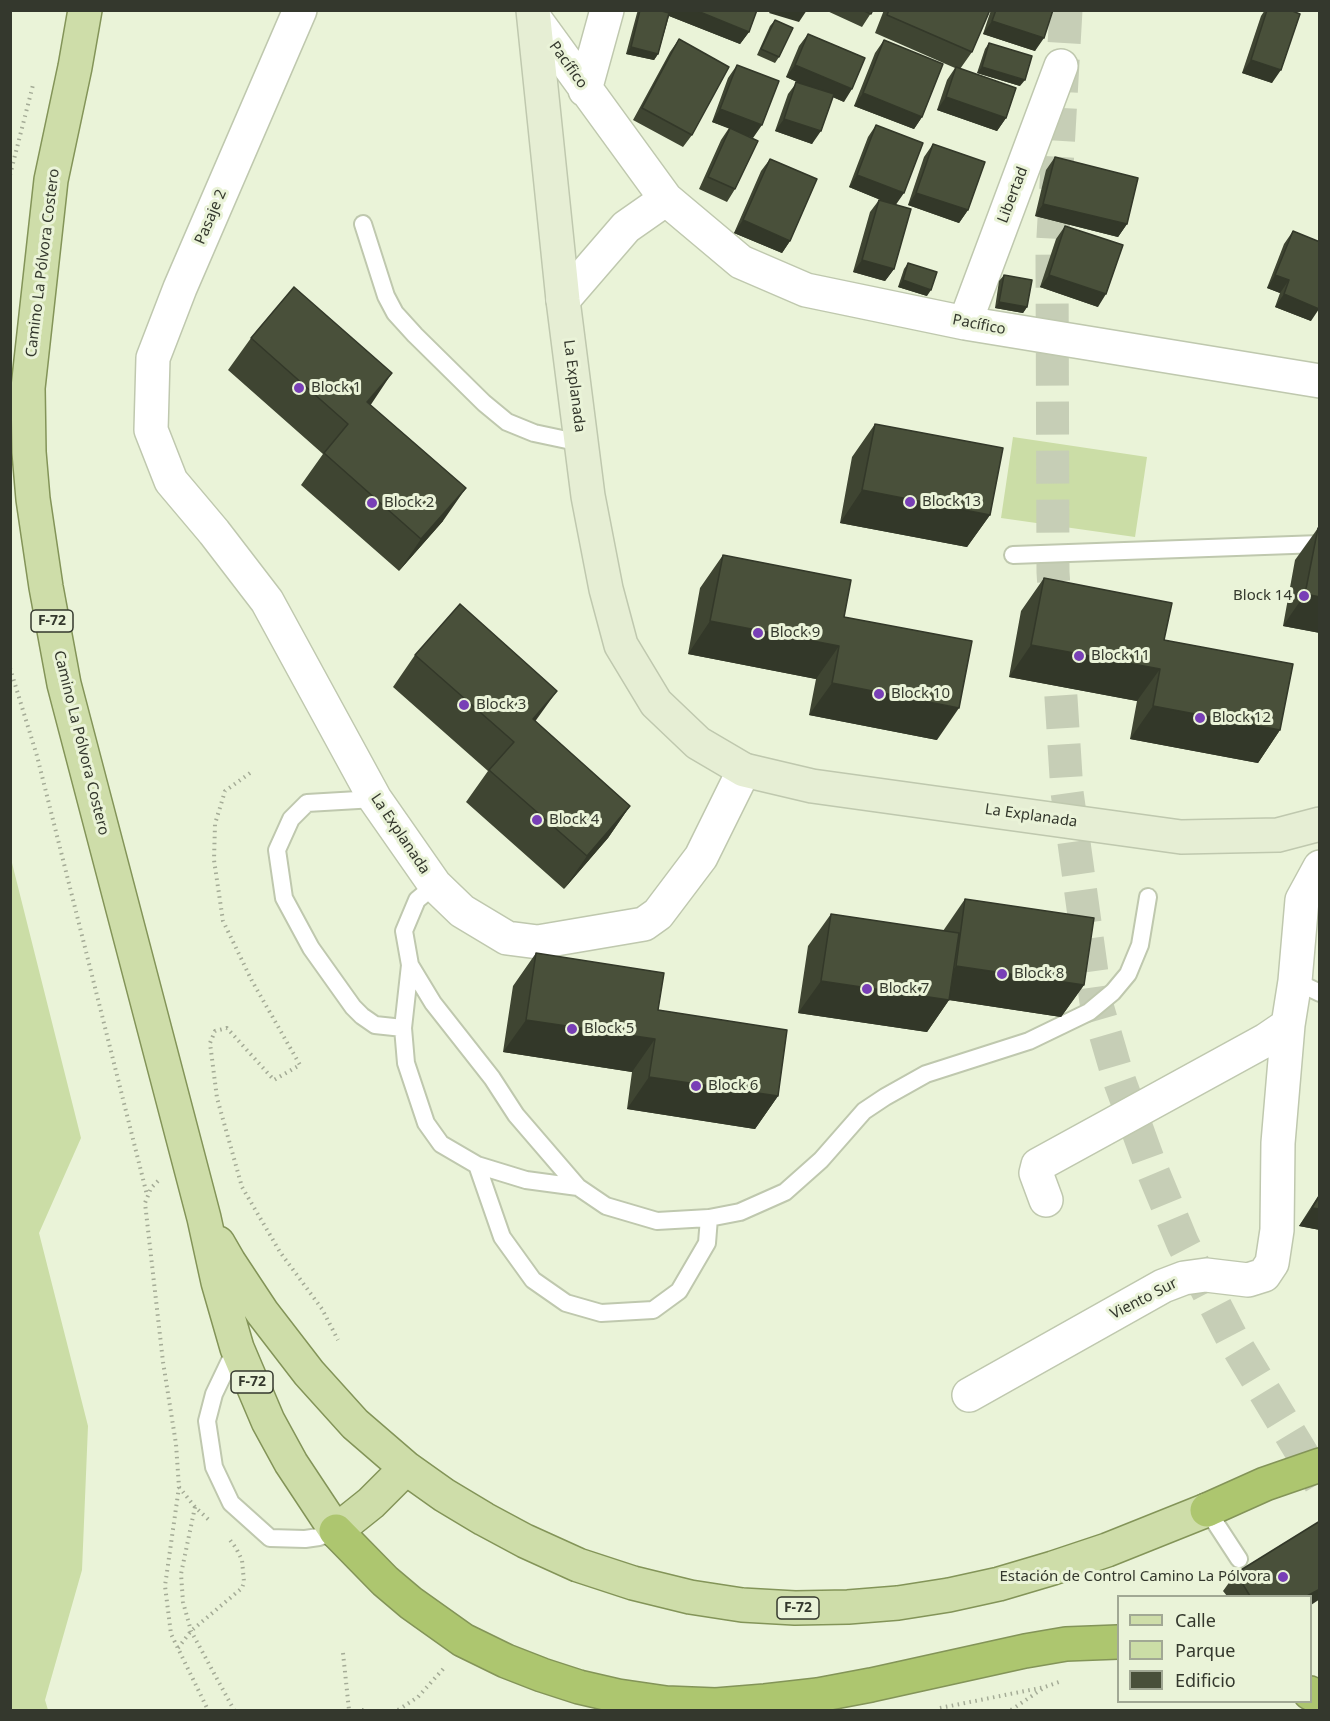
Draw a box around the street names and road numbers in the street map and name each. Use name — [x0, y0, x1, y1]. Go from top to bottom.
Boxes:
street label: Pacífico — [545, 38, 591, 92]
street label: Libertad — [994, 164, 1032, 226]
street label: Camino La Pólvora Costero — [23, 168, 63, 358]
street label: Pasaje 2 — [191, 187, 231, 247]
street label: Pacífico — [951, 311, 1007, 339]
street label: La Explanada — [559, 339, 589, 433]
road number: F-72 — [31, 610, 73, 632]
street label: Camino La Pólvora Costero — [49, 649, 113, 837]
street label: La Explanada — [366, 790, 434, 878]
street label: La Explanada — [984, 801, 1078, 831]
street label: Viento Sur — [1108, 1274, 1180, 1324]
road number: F-72 — [231, 1371, 273, 1393]
road number: F-72 — [777, 1597, 819, 1619]

